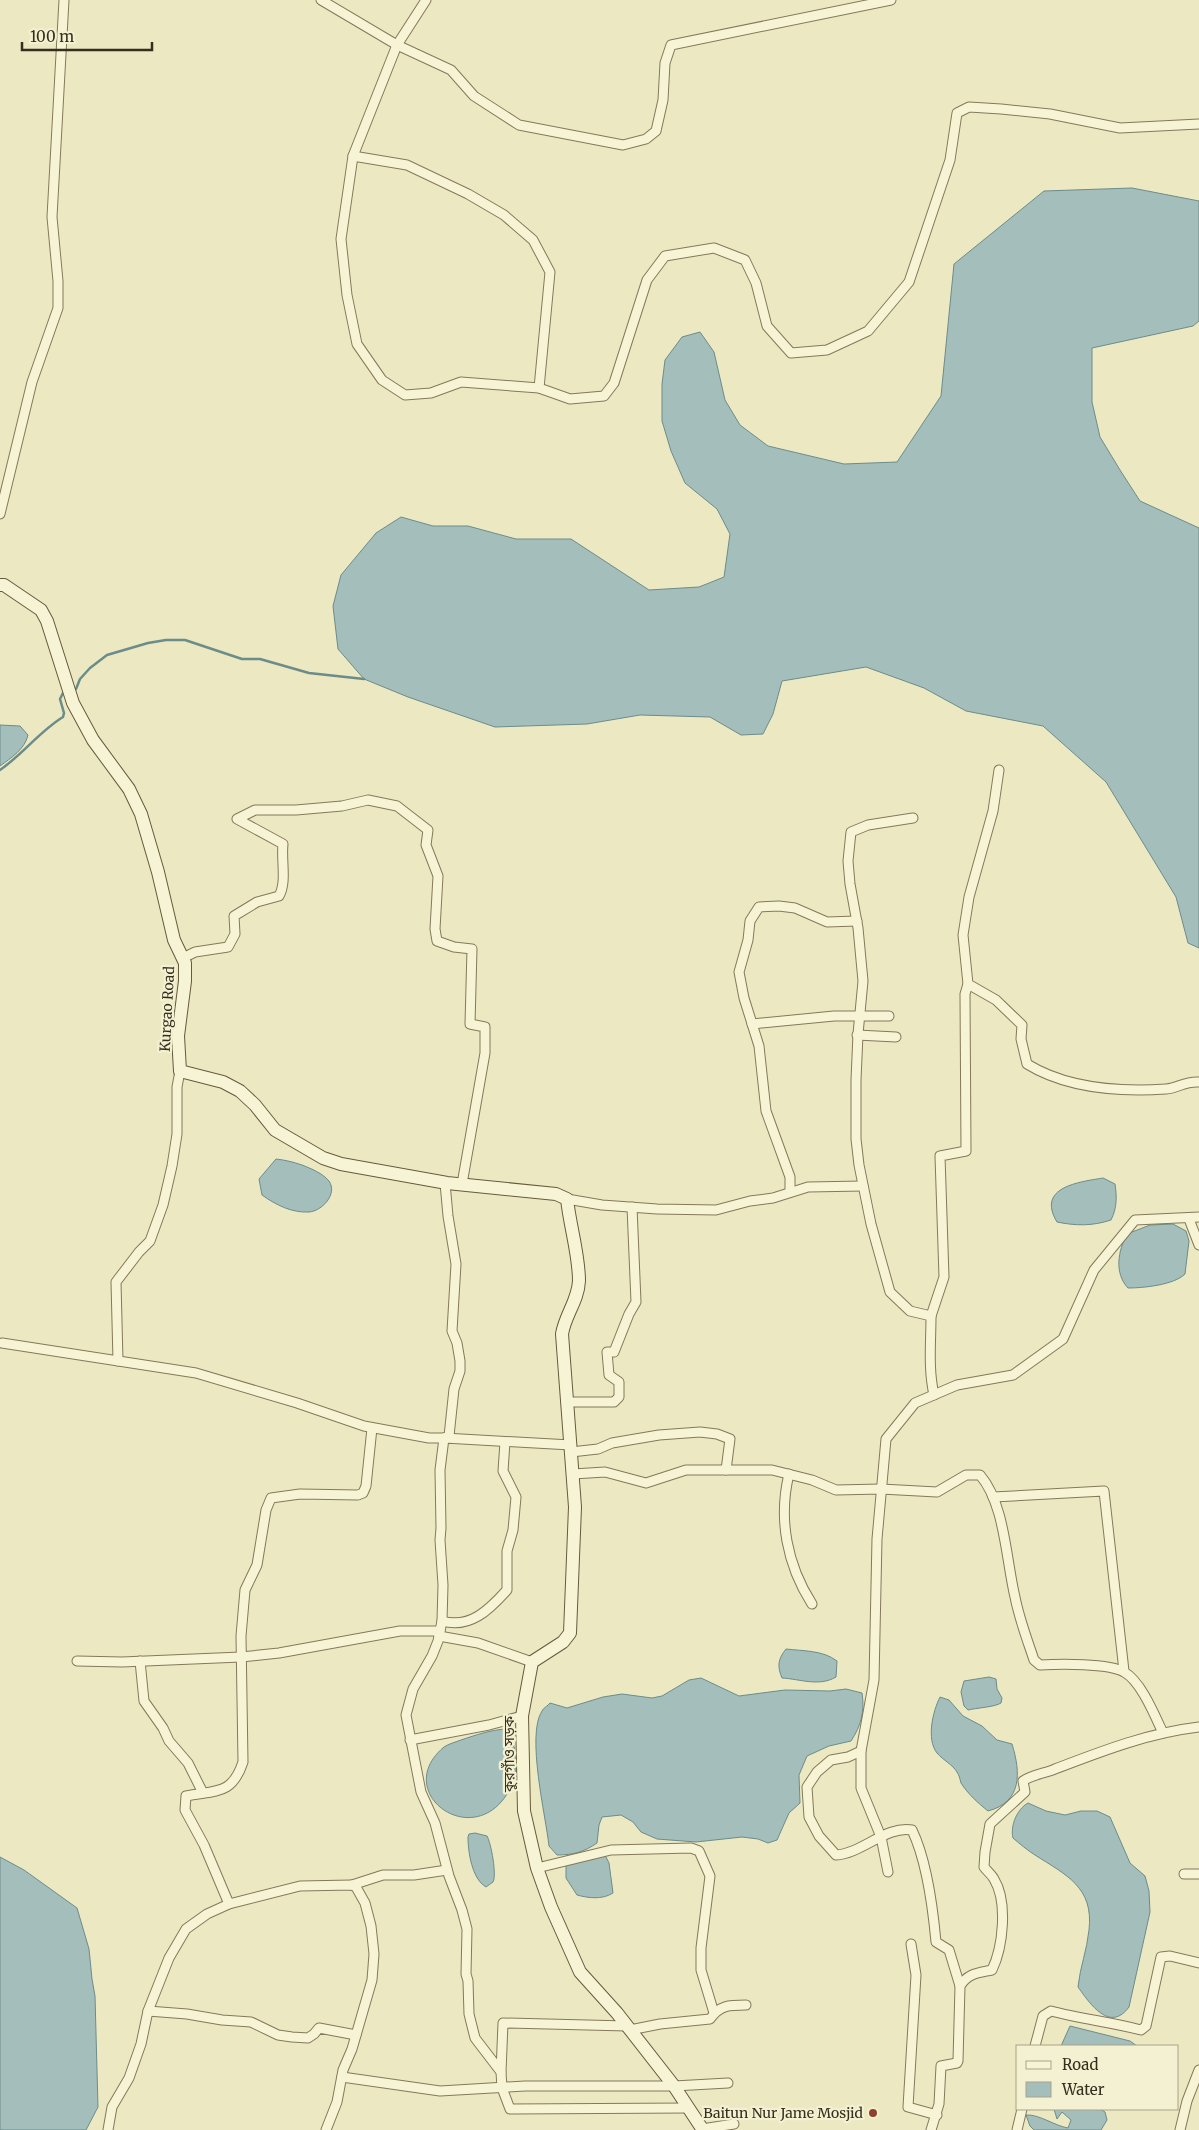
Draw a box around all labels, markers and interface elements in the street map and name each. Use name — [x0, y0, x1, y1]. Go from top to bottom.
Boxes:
scale bar — [22, 20, 152, 52]
text: 100 m — [30, 27, 74, 46]
street label: Kurgao Road — [156, 965, 178, 1052]
street label: কুরগাঁও সড়ক — [500, 1715, 518, 1793]
legend — [1016, 2045, 1179, 2110]
text: Road — [1062, 2055, 1098, 2074]
text: Water — [1061, 2080, 1105, 2099]
place label: Baitun Nur Jame Mosjid — [703, 2104, 864, 2122]
marker: Baitun Nur Jame Mosjid — [867, 2107, 879, 2119]

